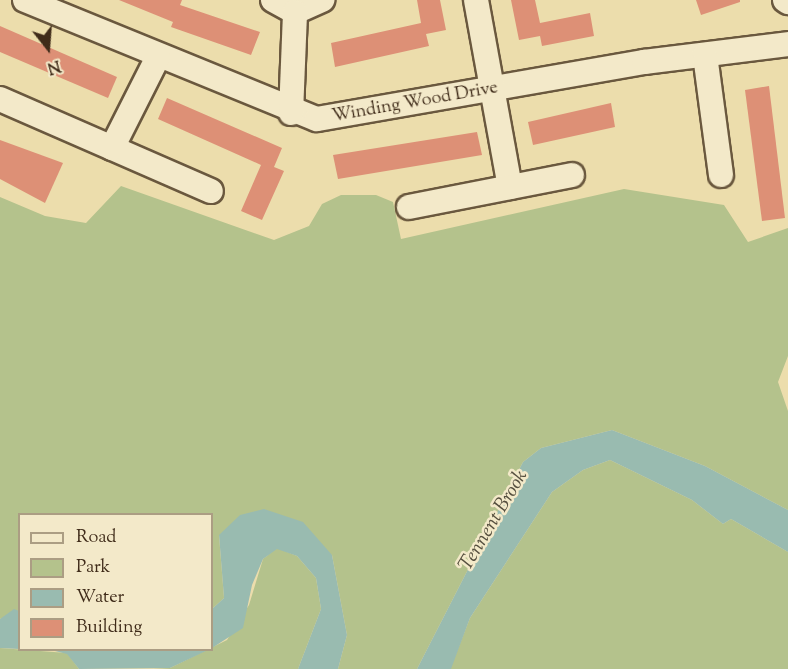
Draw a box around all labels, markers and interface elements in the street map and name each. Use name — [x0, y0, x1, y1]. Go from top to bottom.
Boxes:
north arrow — [18, 18, 78, 78]
text: N — [44, 53, 63, 79]
street label: Winding Wood Drive — [330, 78, 500, 128]
water label: Tennent Brook — [454, 466, 534, 576]
legend — [18, 513, 213, 651]
text: Road — [76, 525, 116, 551]
text: Park — [76, 555, 110, 581]
text: Water — [76, 585, 124, 611]
text: Building — [76, 615, 142, 641]

